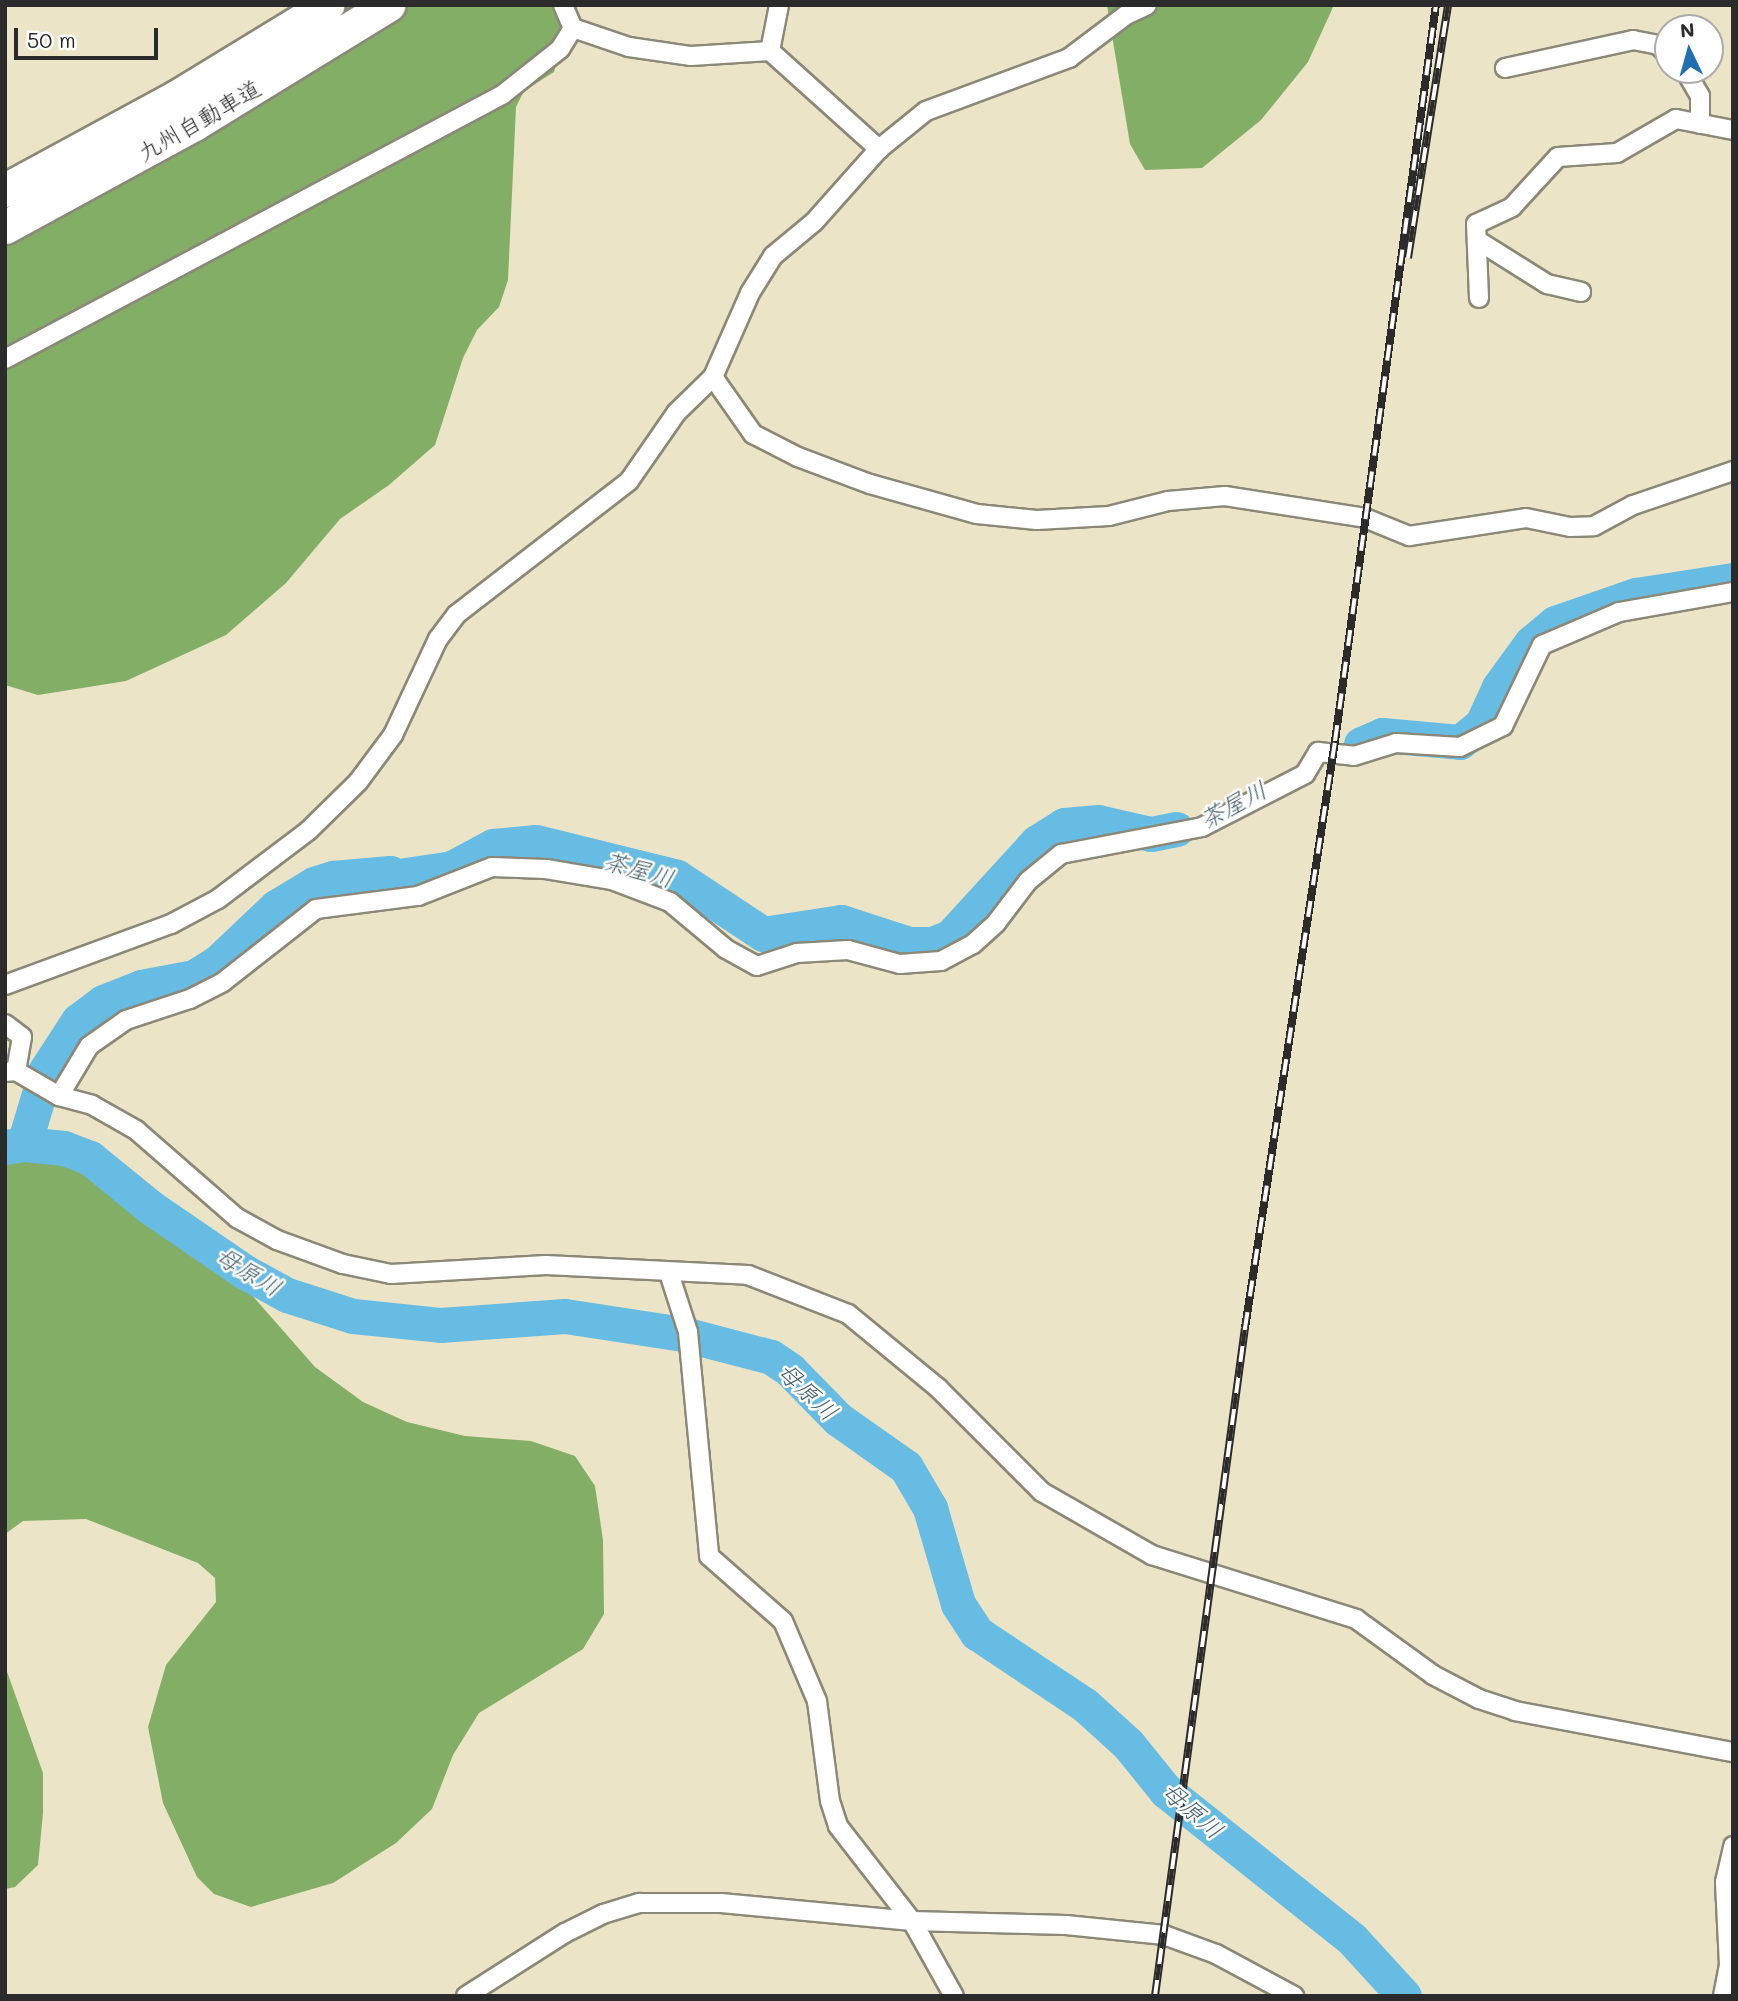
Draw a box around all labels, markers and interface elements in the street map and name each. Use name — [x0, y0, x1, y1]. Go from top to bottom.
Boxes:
scale bar — [18, 14, 161, 58]
north arrow — [1654, 14, 1724, 84]
text: N — [1679, 16, 1696, 43]
text: 50 m — [27, 26, 76, 53]
street label: 九州自動車道 — [132, 74, 266, 166]
water label: 茶屋川 — [1194, 774, 1272, 834]
water label: 茶屋川 — [600, 845, 678, 893]
water label: 母原川 — [211, 1240, 287, 1302]
water label: 母原川 — [772, 1356, 844, 1426]
water label: 母原川 — [1156, 1776, 1230, 1844]

